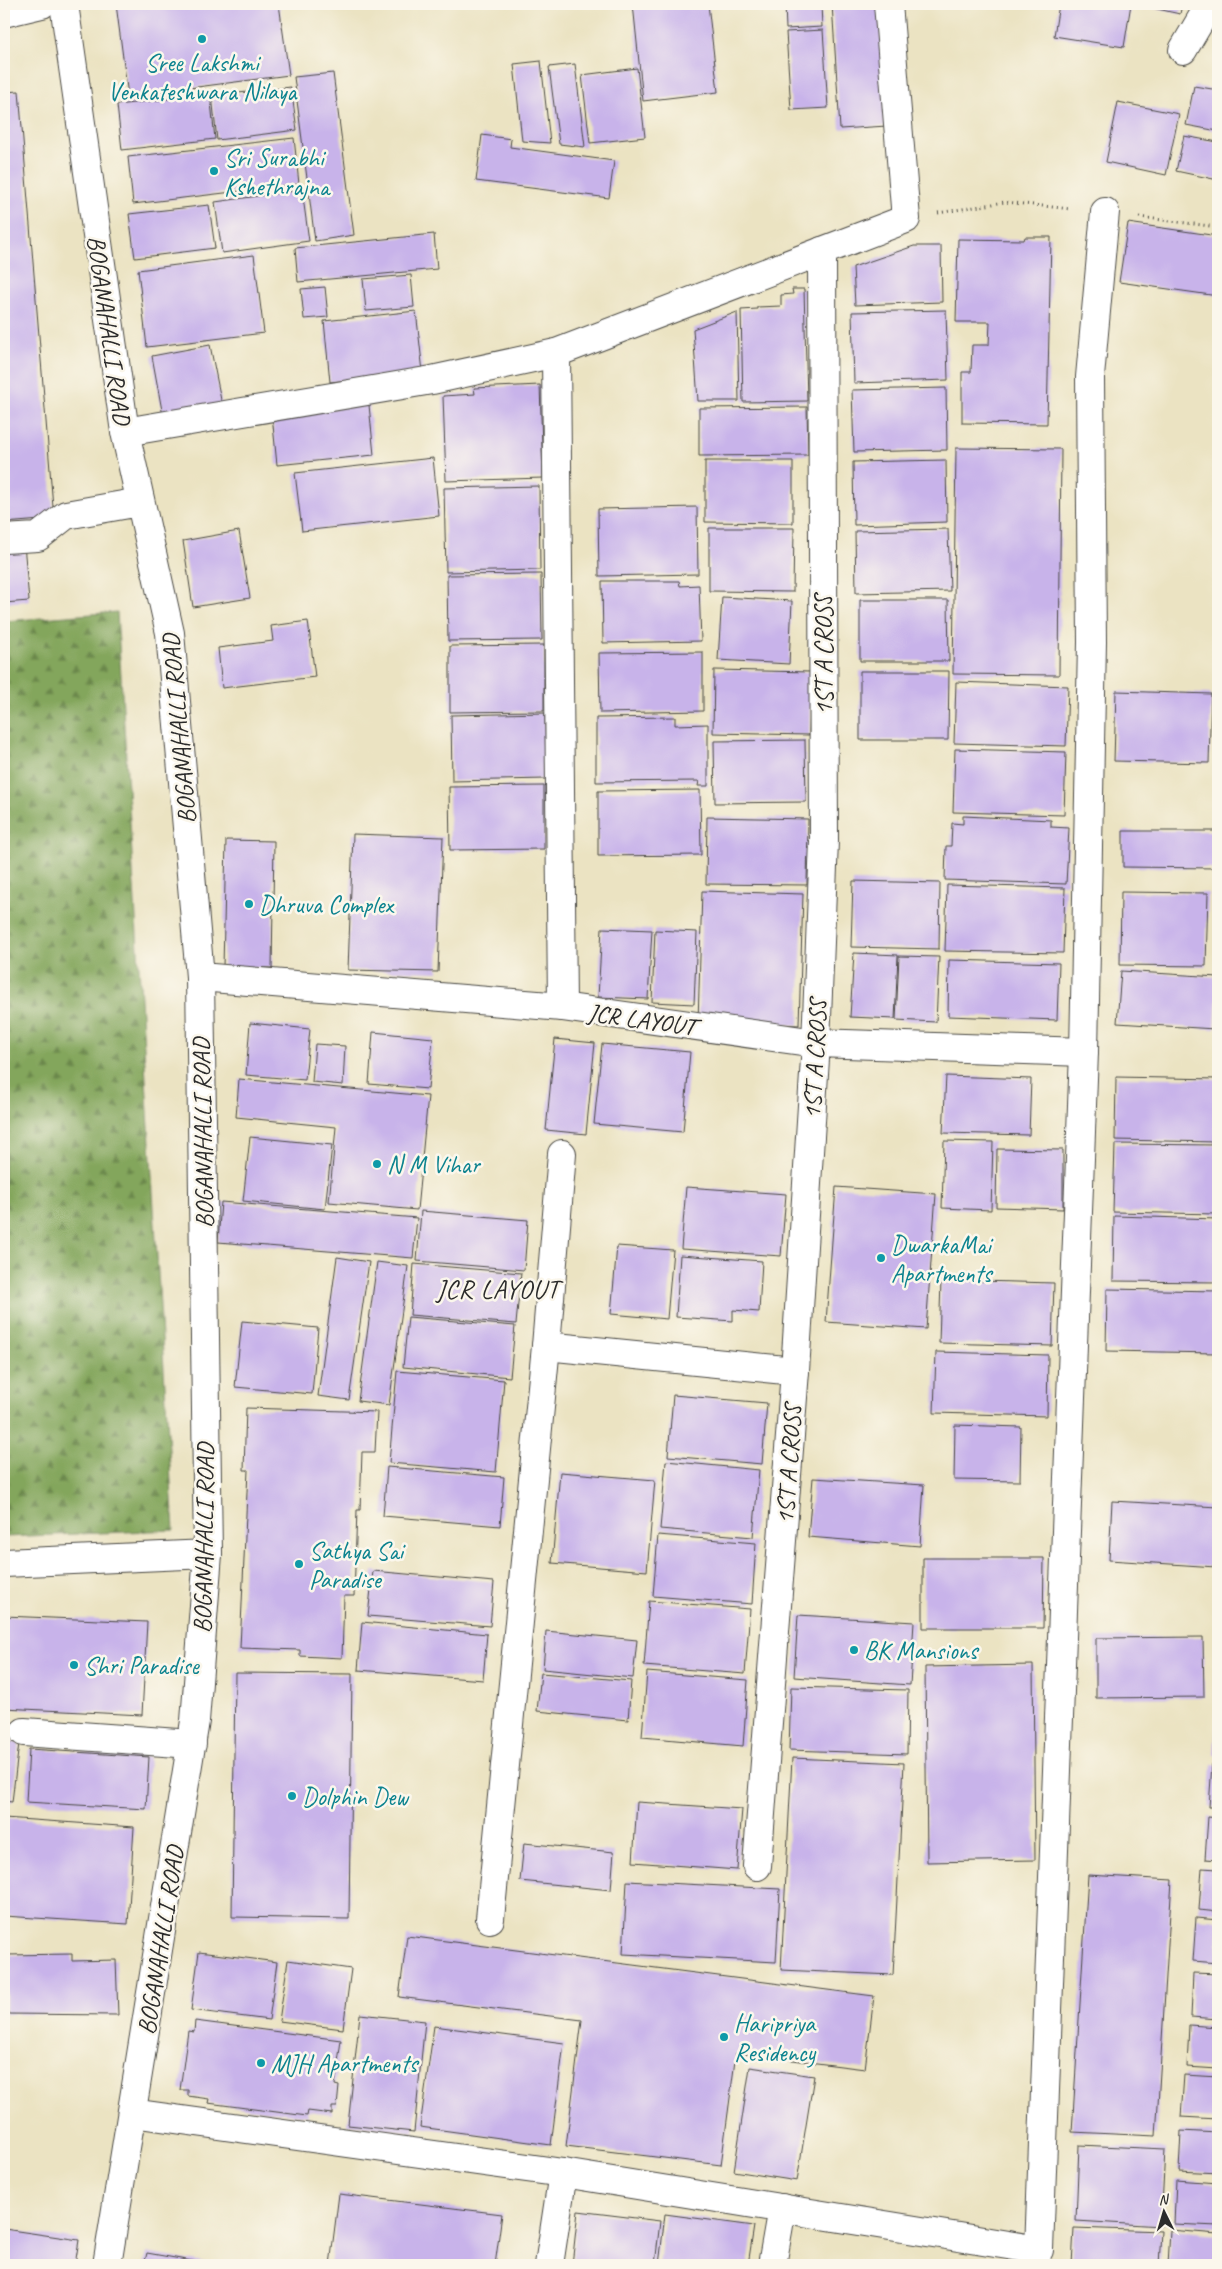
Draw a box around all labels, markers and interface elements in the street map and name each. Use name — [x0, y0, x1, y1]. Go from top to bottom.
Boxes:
marker: Sree Lakshmi Venkateshwara Nilaya — [196, 33, 208, 45]
place label: Sree Lakshmi Venkateshwara Nilaya — [108, 47, 298, 108]
place label: Sri Surabhi Kshethrajna — [224, 142, 332, 203]
marker: Sri Surabhi Kshethrajna — [208, 165, 220, 177]
street label: BOGANAHALLI ROAD — [80, 234, 138, 428]
street label: 1ST A CROSS — [808, 591, 840, 715]
street label: BOGANAHALLI ROAD — [155, 631, 203, 825]
place label: Dhruva Complex — [259, 889, 395, 921]
marker: Dhruva Complex — [243, 898, 255, 910]
street label: 1ST A CROSS — [796, 994, 834, 1120]
street label: JCR LAYOUT — [585, 996, 704, 1044]
street label: BOGANAHALLI ROAD — [185, 1036, 221, 1228]
place label: N M Vihar — [387, 1149, 482, 1181]
marker: N M Vihar — [371, 1158, 383, 1170]
place label: DwarkaMai Apartments — [891, 1229, 994, 1290]
marker: DwarkaMai Apartments — [875, 1252, 887, 1264]
district label: JCR LAYOUT — [434, 1273, 564, 1306]
street label: 1ST A CROSS — [769, 1399, 809, 1525]
street label: BOGANAHALLI ROAD — [186, 1441, 222, 1633]
place label: Sathya Sai Paradise — [309, 1535, 406, 1596]
marker: Sathya Sai Paradise — [293, 1558, 305, 1570]
place label: BK Mansions — [864, 1635, 980, 1667]
marker: BK Mansions — [848, 1644, 860, 1656]
place label: Shri Paradise — [84, 1650, 201, 1682]
marker: Shri Paradise — [68, 1659, 80, 1671]
place label: Dolphin Dew — [302, 1781, 410, 1813]
marker: Dolphin Dew — [286, 1790, 298, 1802]
street label: BOGANAHALLI ROAD — [130, 1842, 192, 2037]
place label: Haripriya Residency — [734, 2008, 817, 2069]
marker: Haripriya Residency — [718, 2031, 730, 2043]
place label: MJH Apartments — [271, 2048, 420, 2080]
marker: MJH Apartments — [255, 2057, 267, 2069]
north arrow — [1140, 2186, 1190, 2236]
text: N — [1158, 2190, 1170, 2208]

